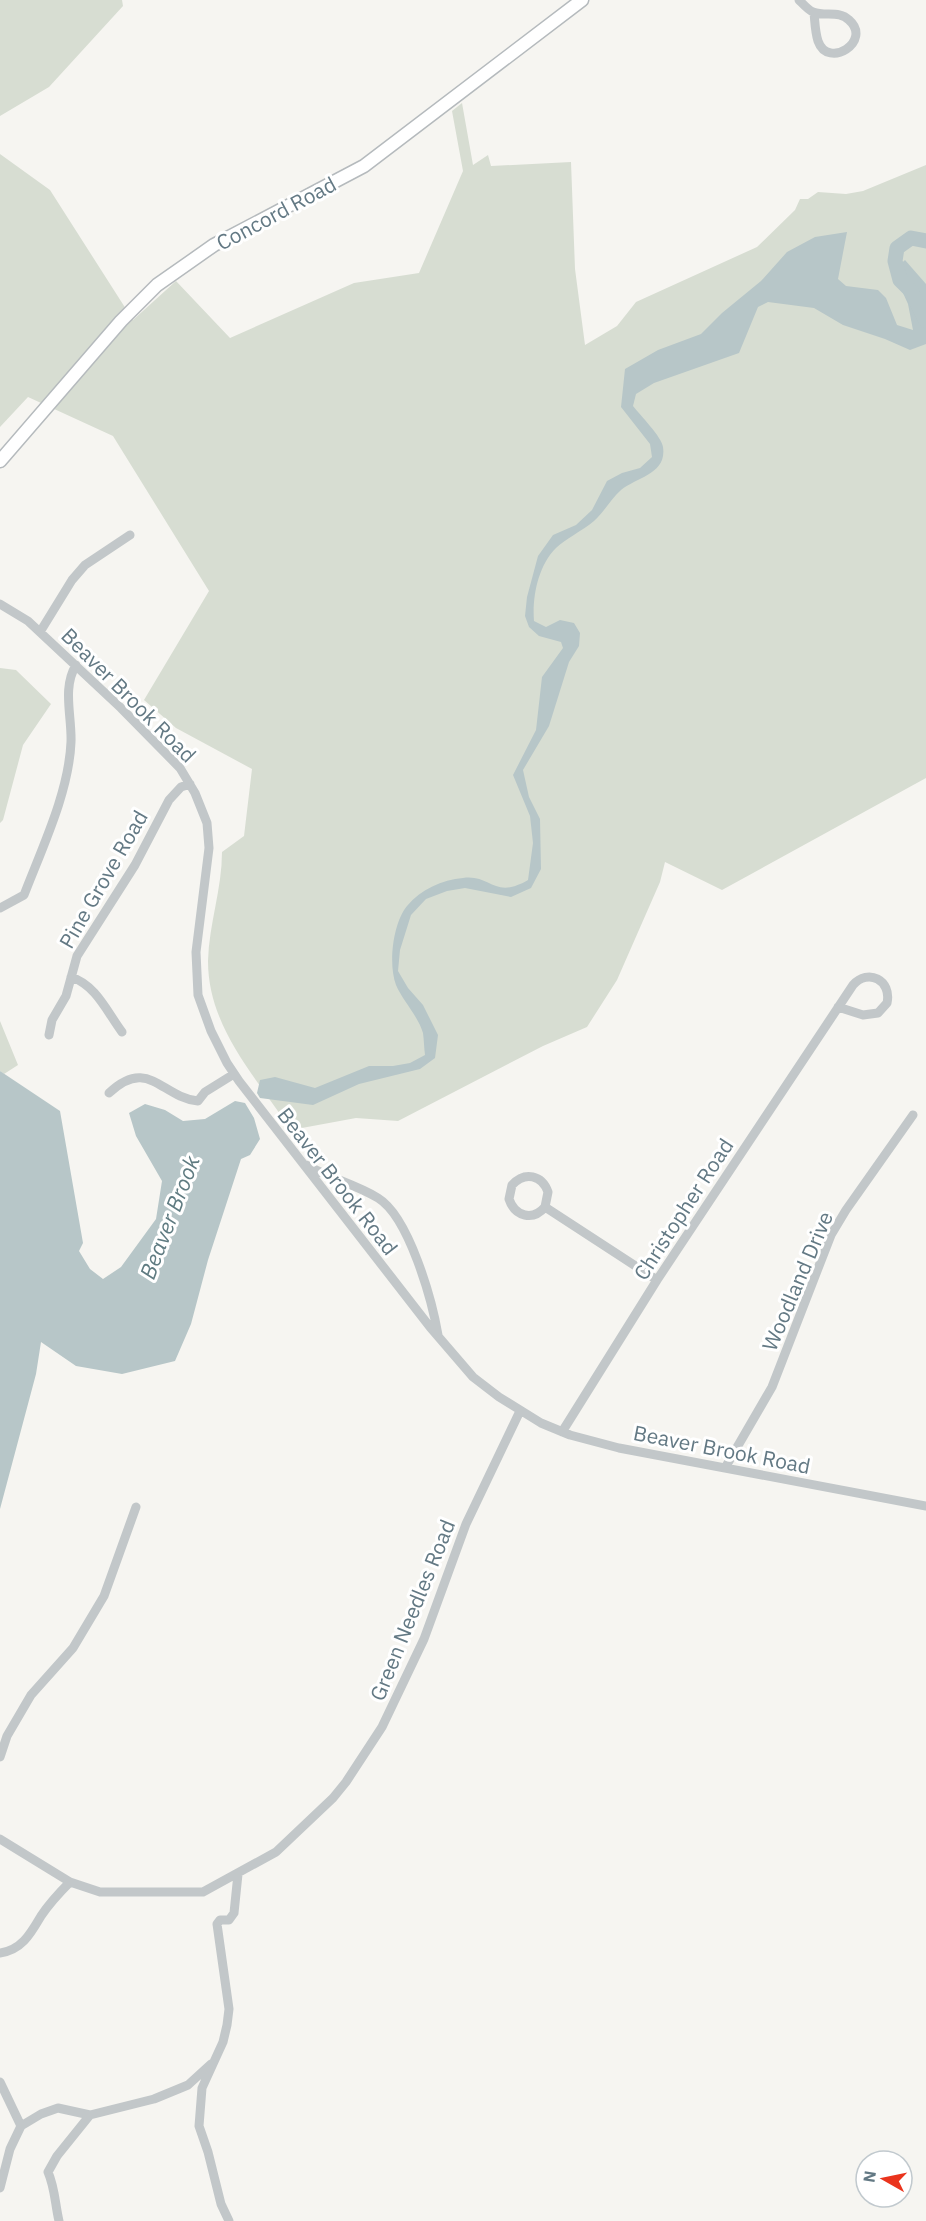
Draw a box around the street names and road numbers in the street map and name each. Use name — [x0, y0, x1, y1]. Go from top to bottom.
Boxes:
street label: Concord Road — [211, 170, 341, 256]
street label: Beaver Brook Road — [56, 622, 202, 768]
street label: Pine Grove Road — [52, 805, 154, 953]
street label: Beaver Brook Road — [272, 1102, 404, 1260]
street label: Christopher Road — [627, 1133, 739, 1285]
street label: Woodland Drive — [755, 1207, 839, 1355]
street label: Beaver Brook Road — [631, 1418, 813, 1480]
street label: Green Needles Road — [363, 1515, 461, 1705]

